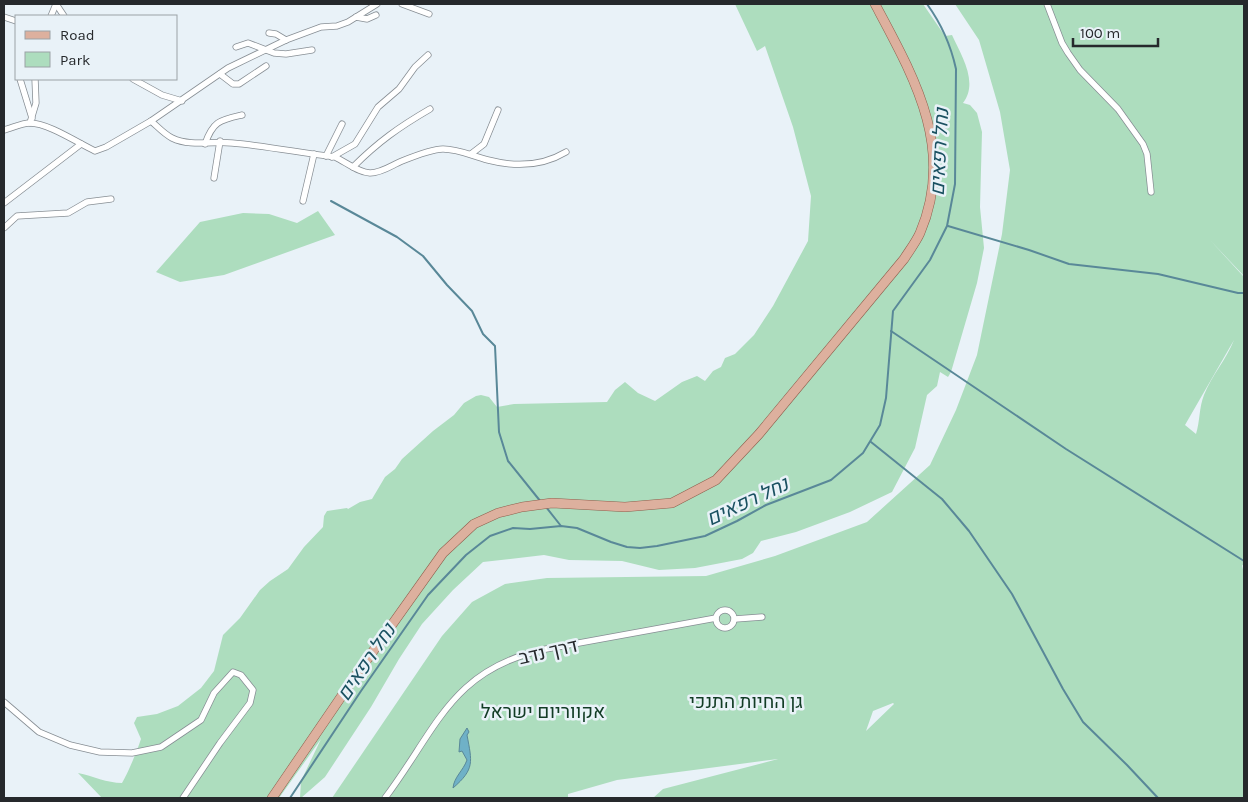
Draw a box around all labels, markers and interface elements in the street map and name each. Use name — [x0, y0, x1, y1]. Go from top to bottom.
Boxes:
legend — [15, 15, 178, 80]
scale bar — [1073, 15, 1158, 47]
text: 100 m — [1080, 24, 1120, 42]
text: Road — [60, 26, 95, 44]
text: Park — [60, 51, 90, 69]
water label: נחל רפאים — [926, 106, 953, 197]
water label: נחל רפאים — [703, 472, 793, 530]
water label: נחל רפאים — [332, 618, 401, 705]
street label: דרך נדב — [517, 634, 580, 669]
park label: גן החיות התנכי — [689, 691, 803, 713]
park label: אקווריום ישראל — [481, 701, 605, 723]

